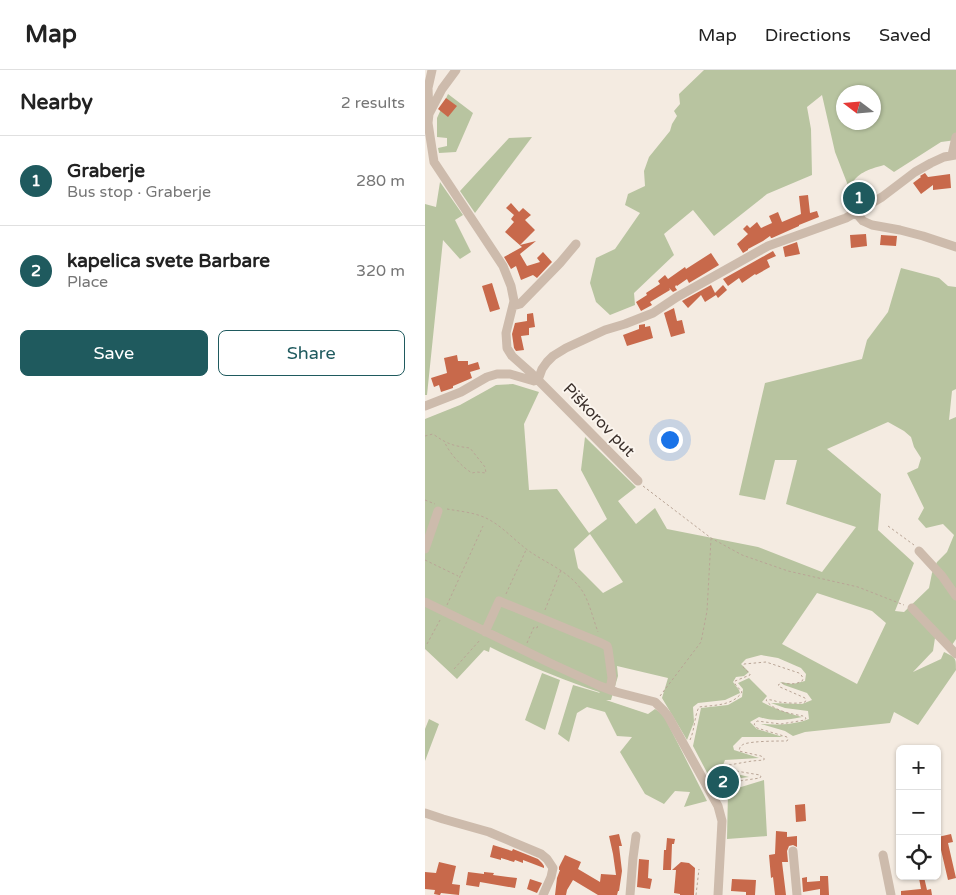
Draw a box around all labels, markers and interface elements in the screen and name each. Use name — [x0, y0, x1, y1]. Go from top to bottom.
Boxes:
text: Map — [25, 20, 77, 49]
text: Map — [698, 24, 737, 46]
text: Directions — [765, 24, 851, 46]
text: Saved — [879, 24, 931, 46]
north arrow — [836, 85, 881, 130]
text: Nearby — [20, 90, 93, 115]
text: 2 results — [341, 93, 405, 113]
text: Graberje — [67, 160, 145, 182]
text: 1 — [31, 171, 41, 191]
text: 280 m — [356, 171, 405, 191]
pin: 1 — [843, 179, 875, 217]
text: Bus stop · Graberje — [67, 182, 211, 202]
text: kapelica svete Barbare — [67, 250, 270, 272]
text: 2 — [31, 261, 41, 281]
text: 320 m — [356, 261, 405, 281]
text: Place — [67, 272, 108, 292]
button: Save — [20, 330, 208, 376]
button: Share — [218, 330, 405, 376]
street label: Piškorov put — [559, 379, 639, 461]
your location — [657, 427, 683, 453]
map controls — [896, 745, 941, 880]
button: + — [896, 745, 941, 790]
pin: 2 — [707, 763, 739, 801]
button: − — [896, 790, 941, 835]
button: locate — [896, 835, 941, 880]

